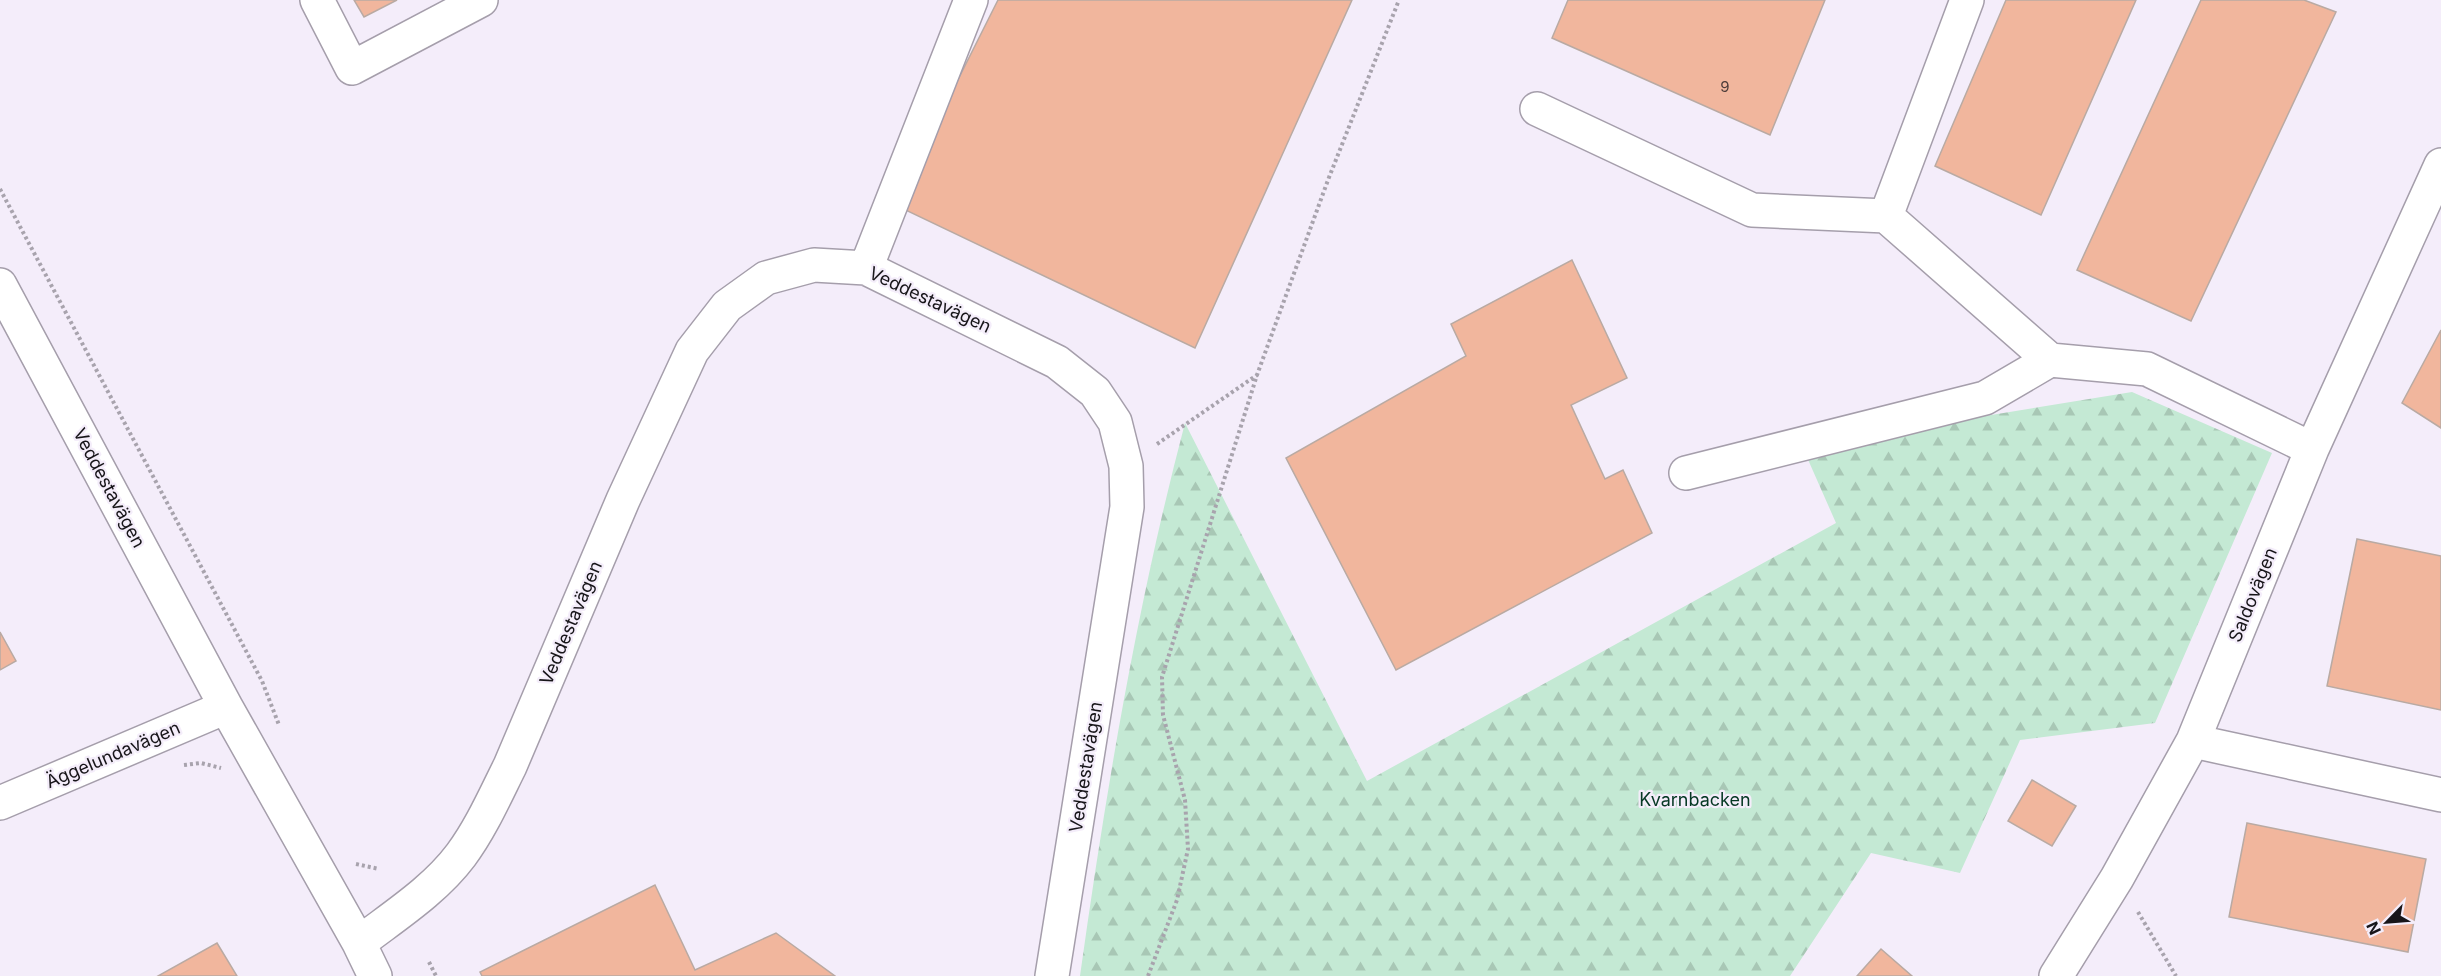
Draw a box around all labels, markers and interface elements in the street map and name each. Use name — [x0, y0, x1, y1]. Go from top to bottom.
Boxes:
house number: 9 — [1720, 77, 1730, 96]
street label: Veddestavägen — [866, 262, 995, 337]
street label: Veddestavägen — [69, 424, 150, 551]
street label: Saldovägen — [2224, 545, 2281, 645]
street label: Veddestavägen — [535, 558, 606, 688]
street label: Veddestavägen — [1065, 700, 1106, 834]
street label: Äggelundavägen — [42, 716, 183, 792]
park label: Kvarnbacken — [1639, 789, 1751, 810]
north arrow — [2357, 892, 2417, 952]
text: N — [2362, 919, 2385, 938]

